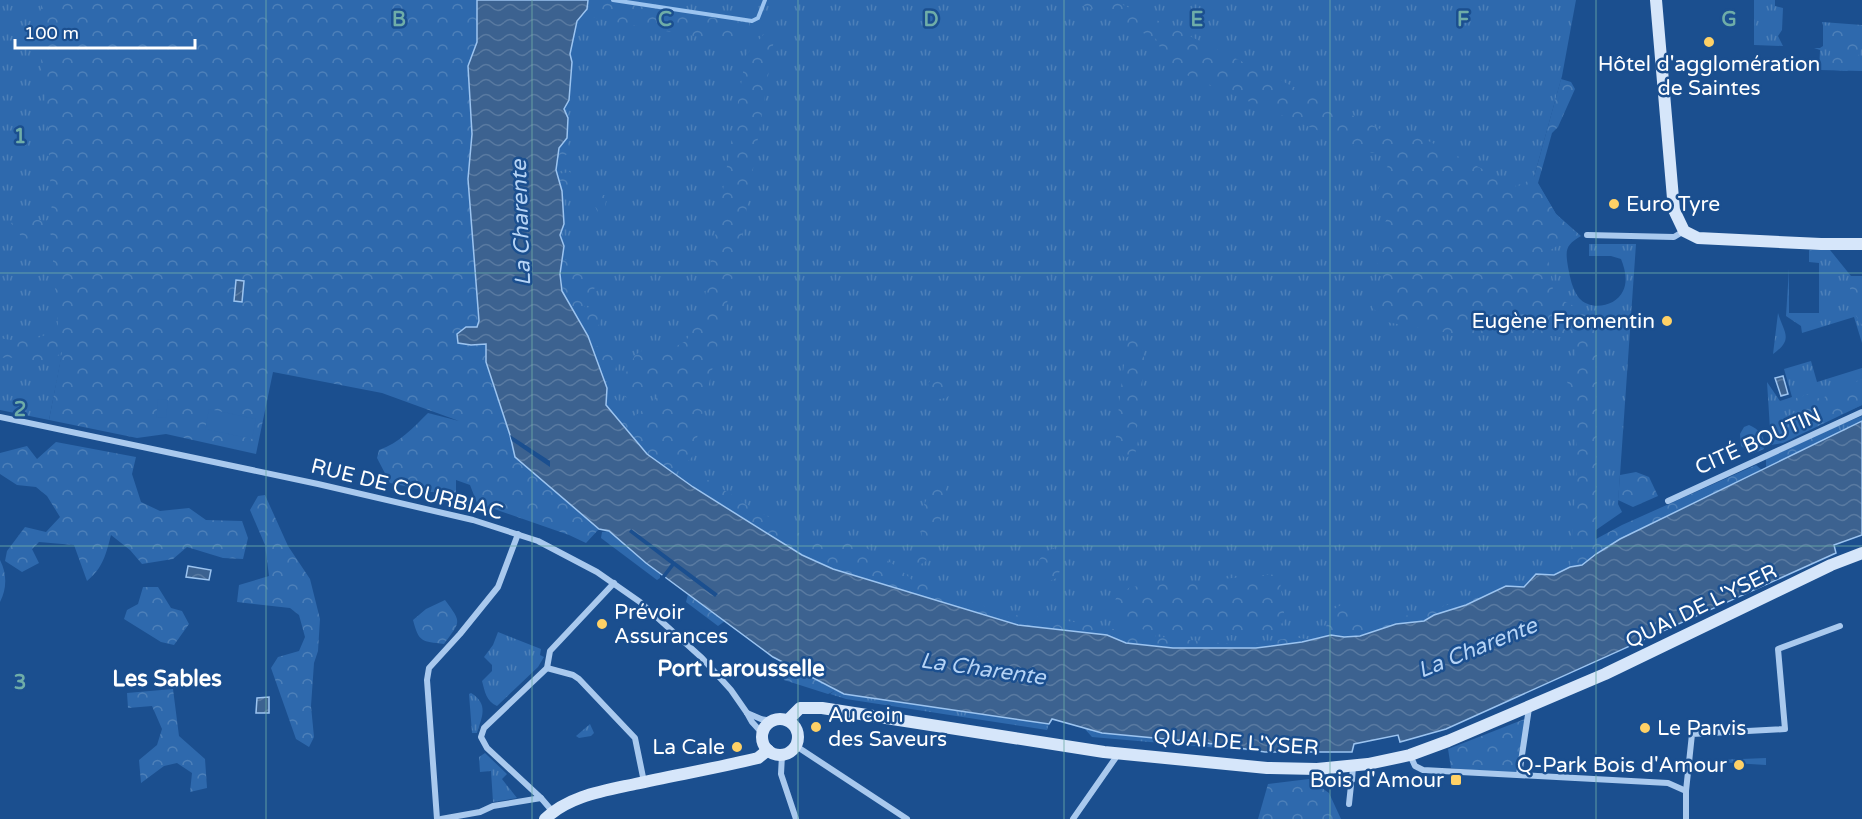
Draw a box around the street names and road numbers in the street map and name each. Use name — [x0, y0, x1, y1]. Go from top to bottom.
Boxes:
street label: CITÉ BOUTIN — [1691, 403, 1825, 480]
street label: RUE DE COURBIAC — [308, 454, 505, 525]
street label: QUAI DE L'YSER — [1621, 559, 1781, 654]
street label: QUAI DE L'YSER — [1153, 724, 1319, 761]

